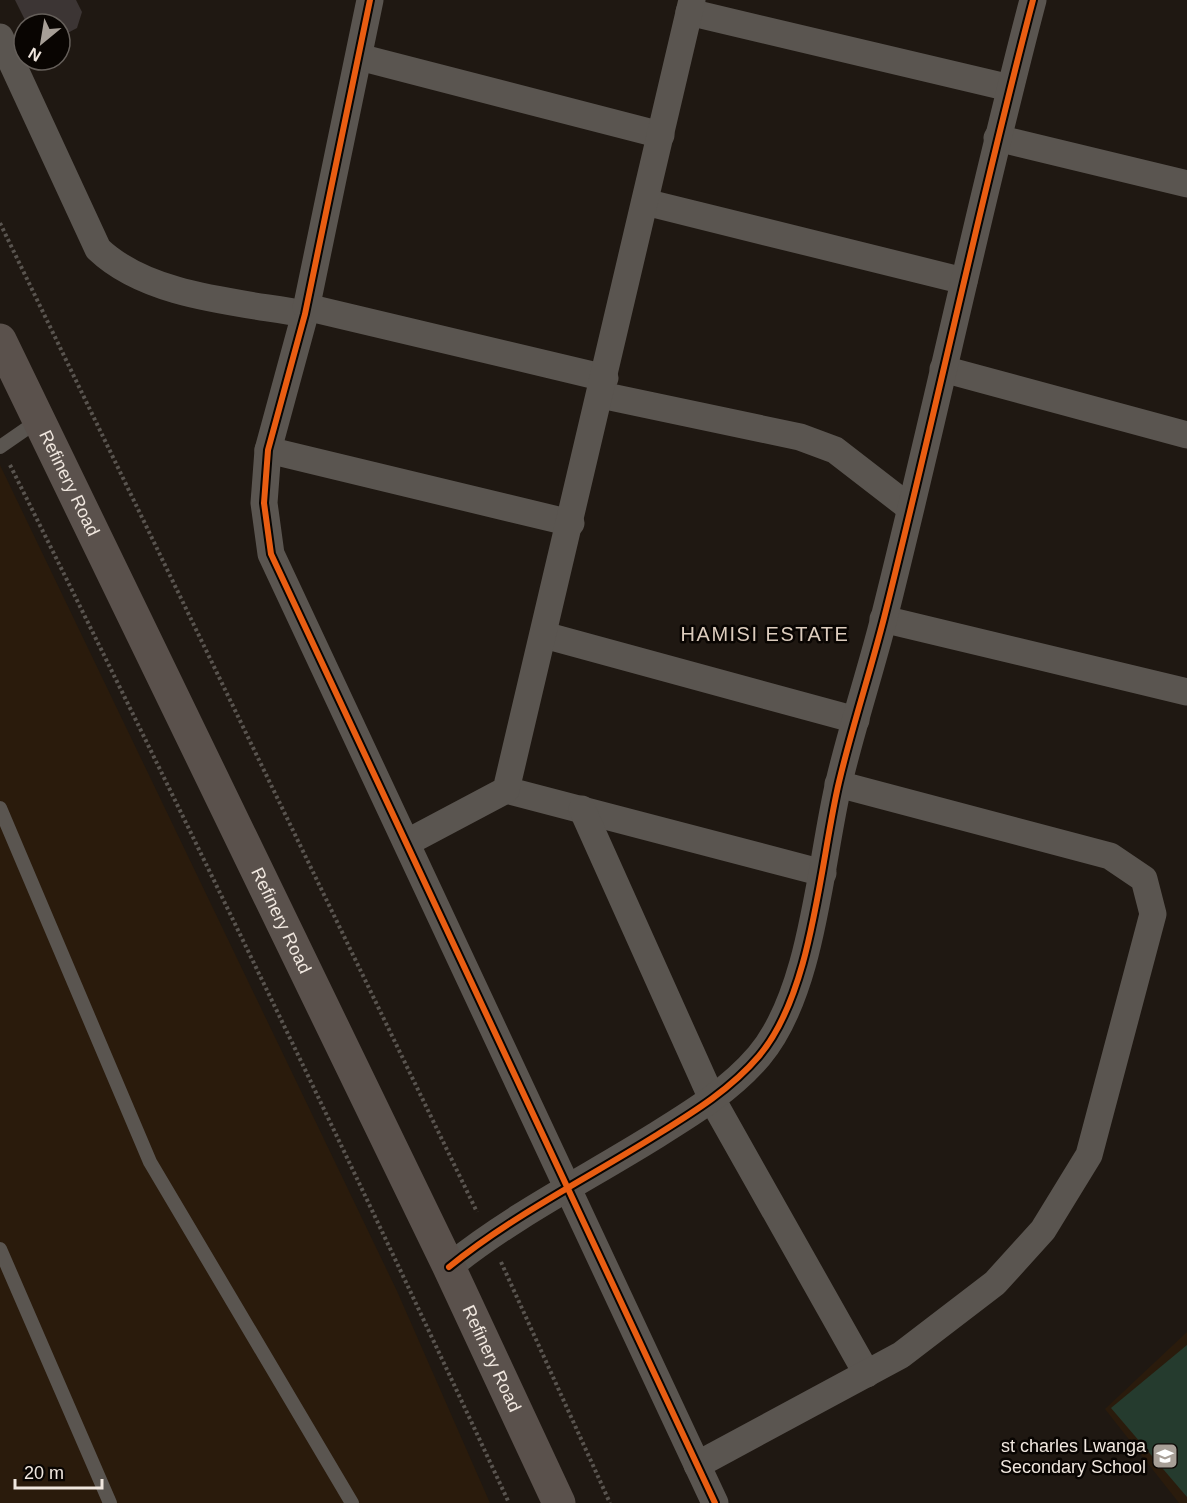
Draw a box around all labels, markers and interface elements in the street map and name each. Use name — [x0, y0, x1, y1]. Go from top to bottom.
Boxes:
north arrow — [12, 12, 72, 72]
text: N — [25, 44, 44, 65]
street label: Refinery Road — [35, 427, 103, 539]
district label: HAMISI ESTATE — [681, 623, 849, 645]
street label: Refinery Road — [247, 864, 315, 977]
street label: Refinery Road — [458, 1302, 525, 1415]
place label: st charles Lwanga Secondary School — [1000, 1436, 1147, 1477]
school or university icon: st charles Lwanga Secondary School — [1150, 1441, 1180, 1471]
scale bar — [15, 1452, 102, 1490]
text: 20 m — [24, 1463, 64, 1483]

